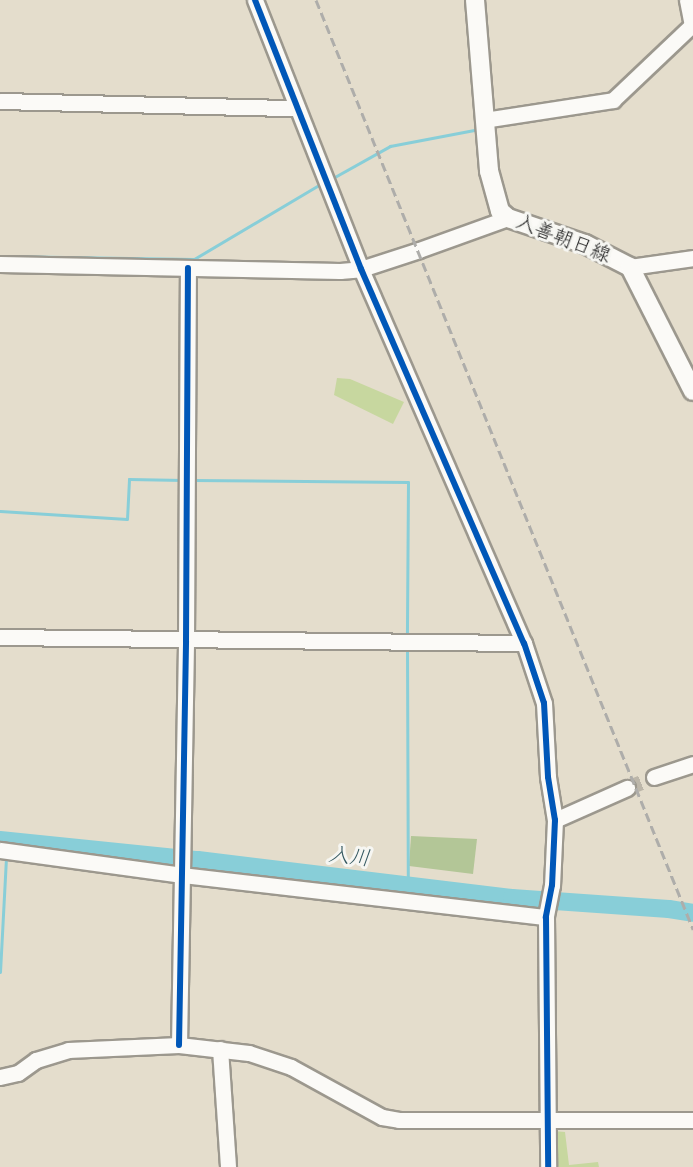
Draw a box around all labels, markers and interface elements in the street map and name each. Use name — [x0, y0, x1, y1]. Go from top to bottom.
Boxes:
street label: 入善朝日線 — [512, 210, 614, 268]
water label: 入川 — [327, 842, 371, 872]

